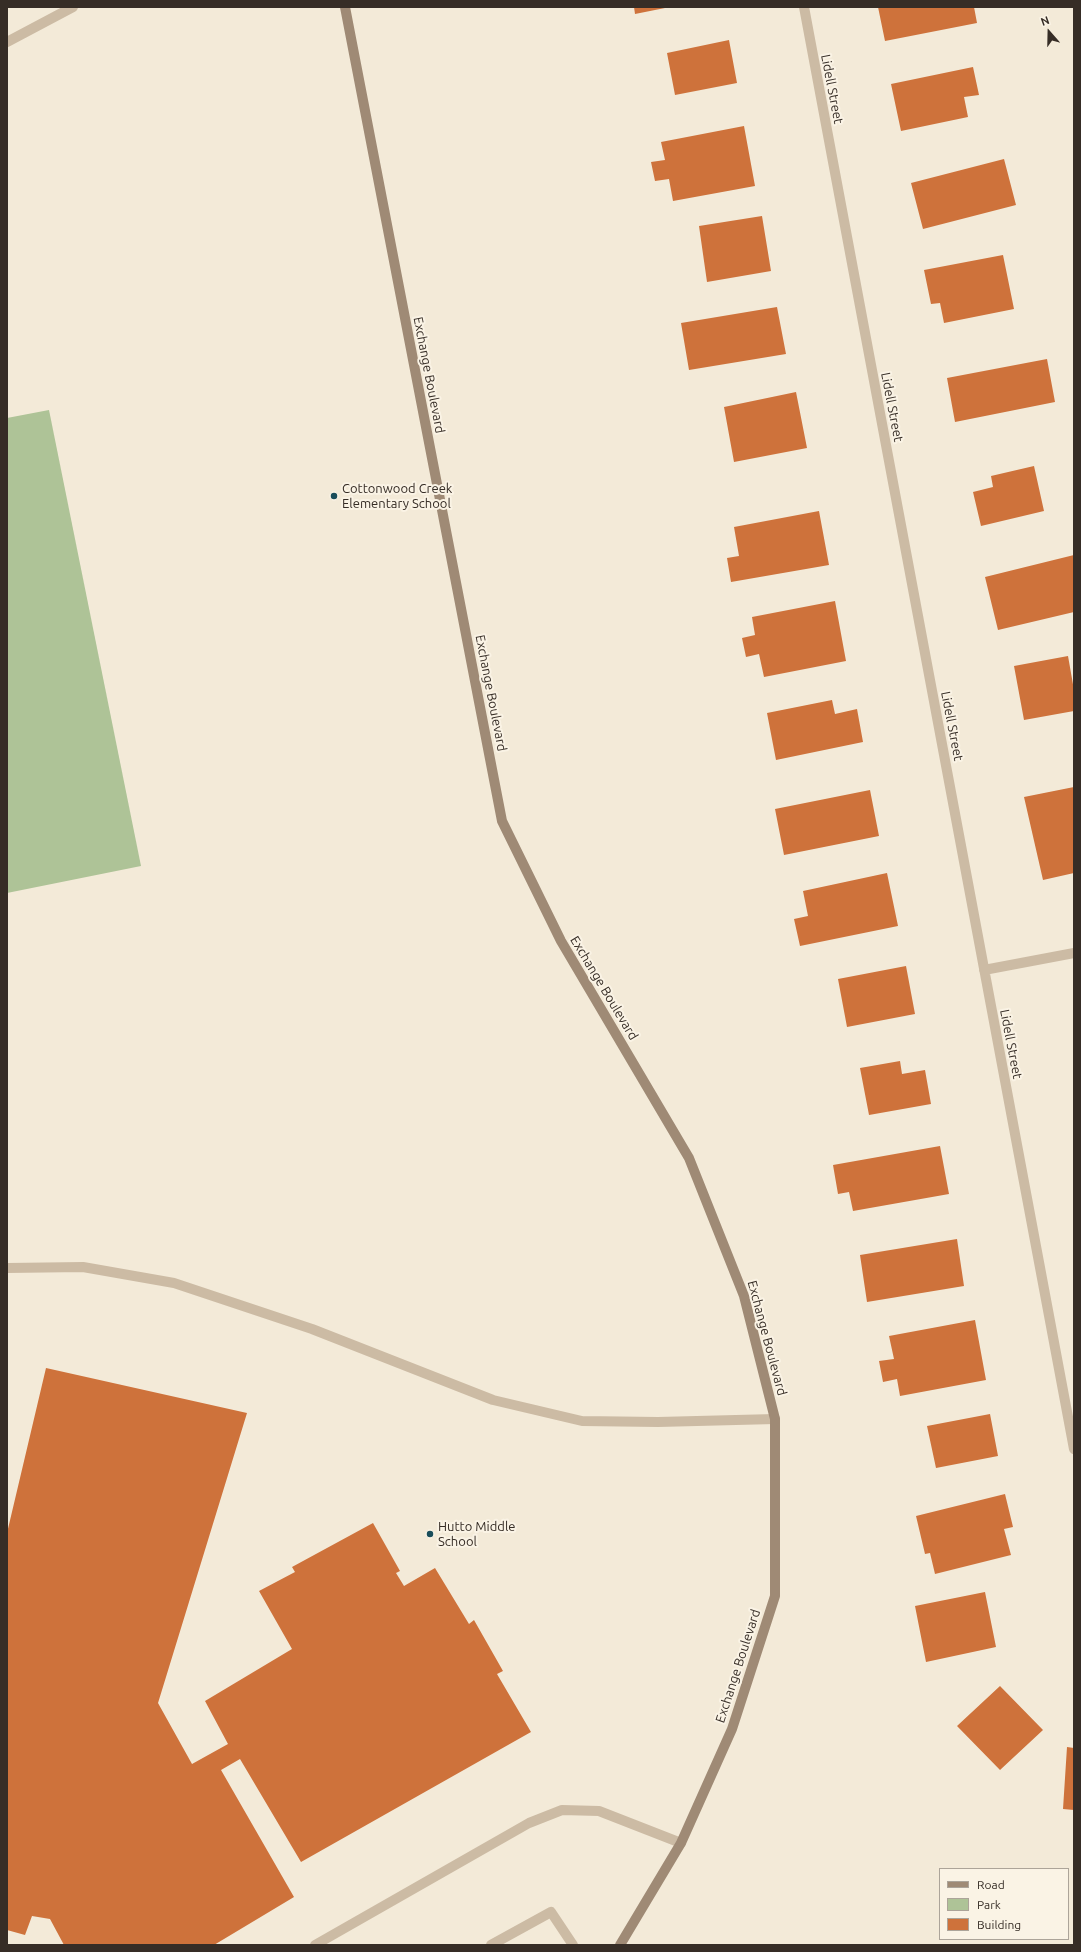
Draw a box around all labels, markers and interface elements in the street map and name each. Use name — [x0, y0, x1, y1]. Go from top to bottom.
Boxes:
north arrow — [1029, 12, 1069, 52]
text: N — [1039, 14, 1051, 28]
street label: Lidell Street — [818, 53, 846, 125]
street label: Exchange Boulevard — [410, 315, 448, 435]
street label: Lidell Street — [878, 371, 906, 443]
place label: Cottonwood Creek Elementary School — [342, 481, 452, 512]
marker: Cottonwood Creek Elementary School — [329, 491, 339, 501]
street label: Exchange Boulevard — [472, 633, 510, 753]
street label: Lidell Street — [938, 690, 966, 762]
street label: Exchange Boulevard — [567, 933, 641, 1043]
street label: Lidell Street — [997, 1008, 1025, 1080]
street label: Exchange Boulevard — [744, 1279, 790, 1397]
place label: Hutto Middle School — [438, 1519, 516, 1550]
marker: Hutto Middle School — [425, 1529, 435, 1539]
street label: Exchange Boulevard — [712, 1607, 764, 1725]
legend — [939, 1868, 1069, 1940]
text: Road — [977, 1878, 1005, 1891]
text: Park — [977, 1898, 1001, 1911]
text: Building — [977, 1918, 1021, 1931]

